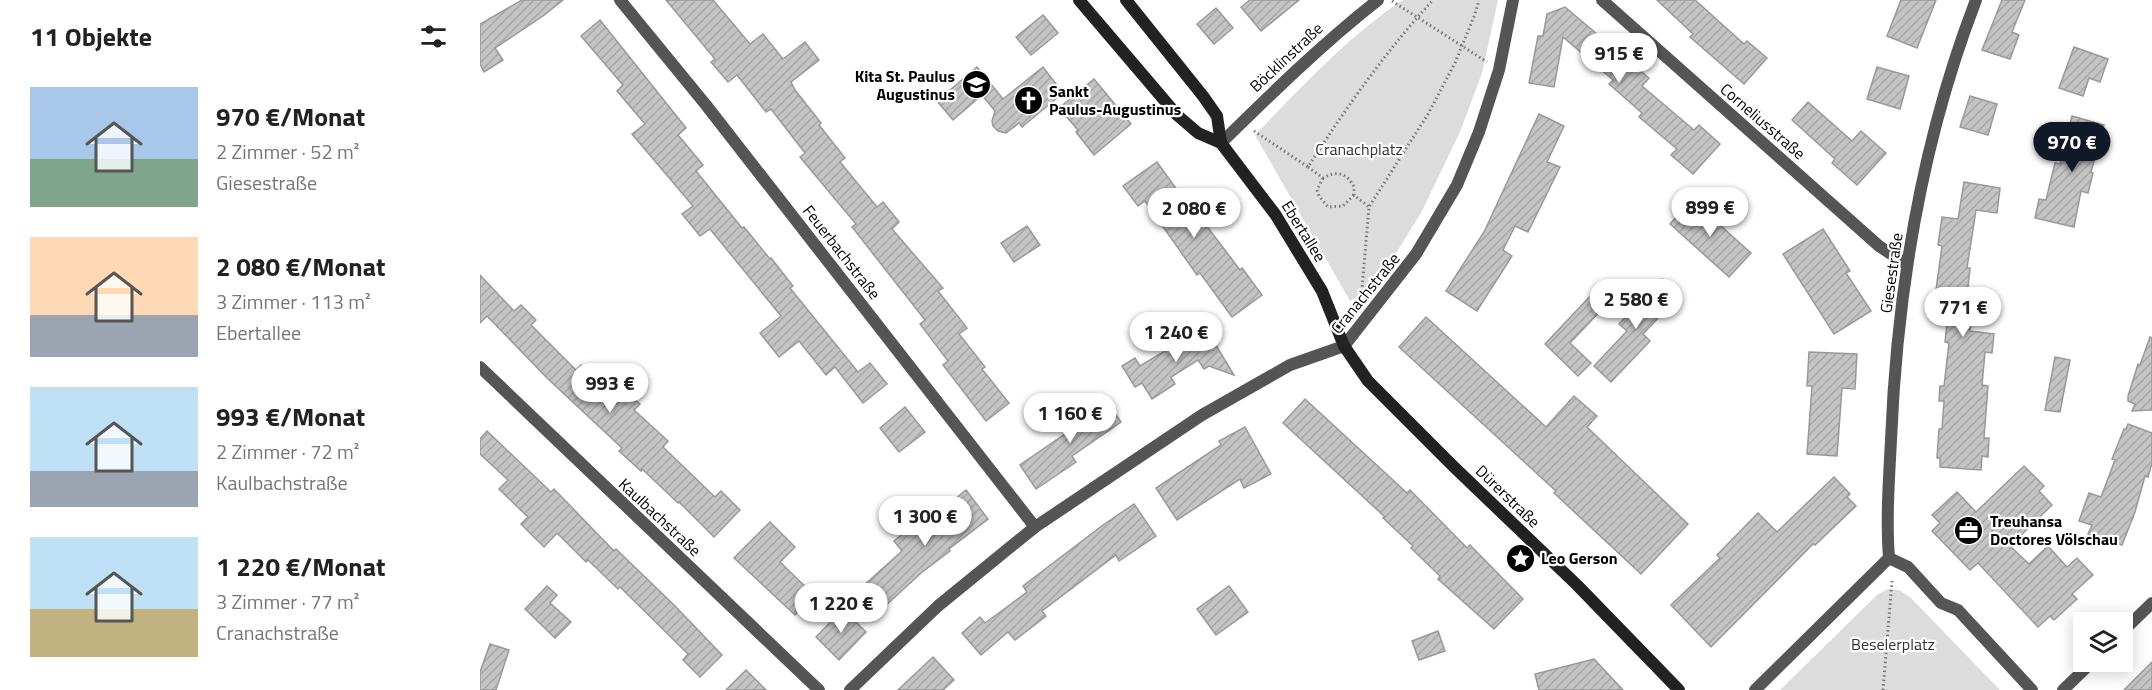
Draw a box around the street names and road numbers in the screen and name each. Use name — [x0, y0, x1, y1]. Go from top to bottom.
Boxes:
street label: Böcklinstraße — [1244, 17, 1328, 97]
street label: Corneliusstraße — [1715, 77, 1811, 165]
street label: Ebertallee — [1276, 196, 1332, 266]
street label: Feuerbachstraße — [797, 200, 887, 304]
street label: Giesestraße — [1873, 231, 1909, 315]
street label: Cranachstraße — [1325, 247, 1405, 339]
street label: Dürerstraße — [1470, 459, 1546, 533]
street label: Kaulbachstraße — [613, 472, 707, 562]

